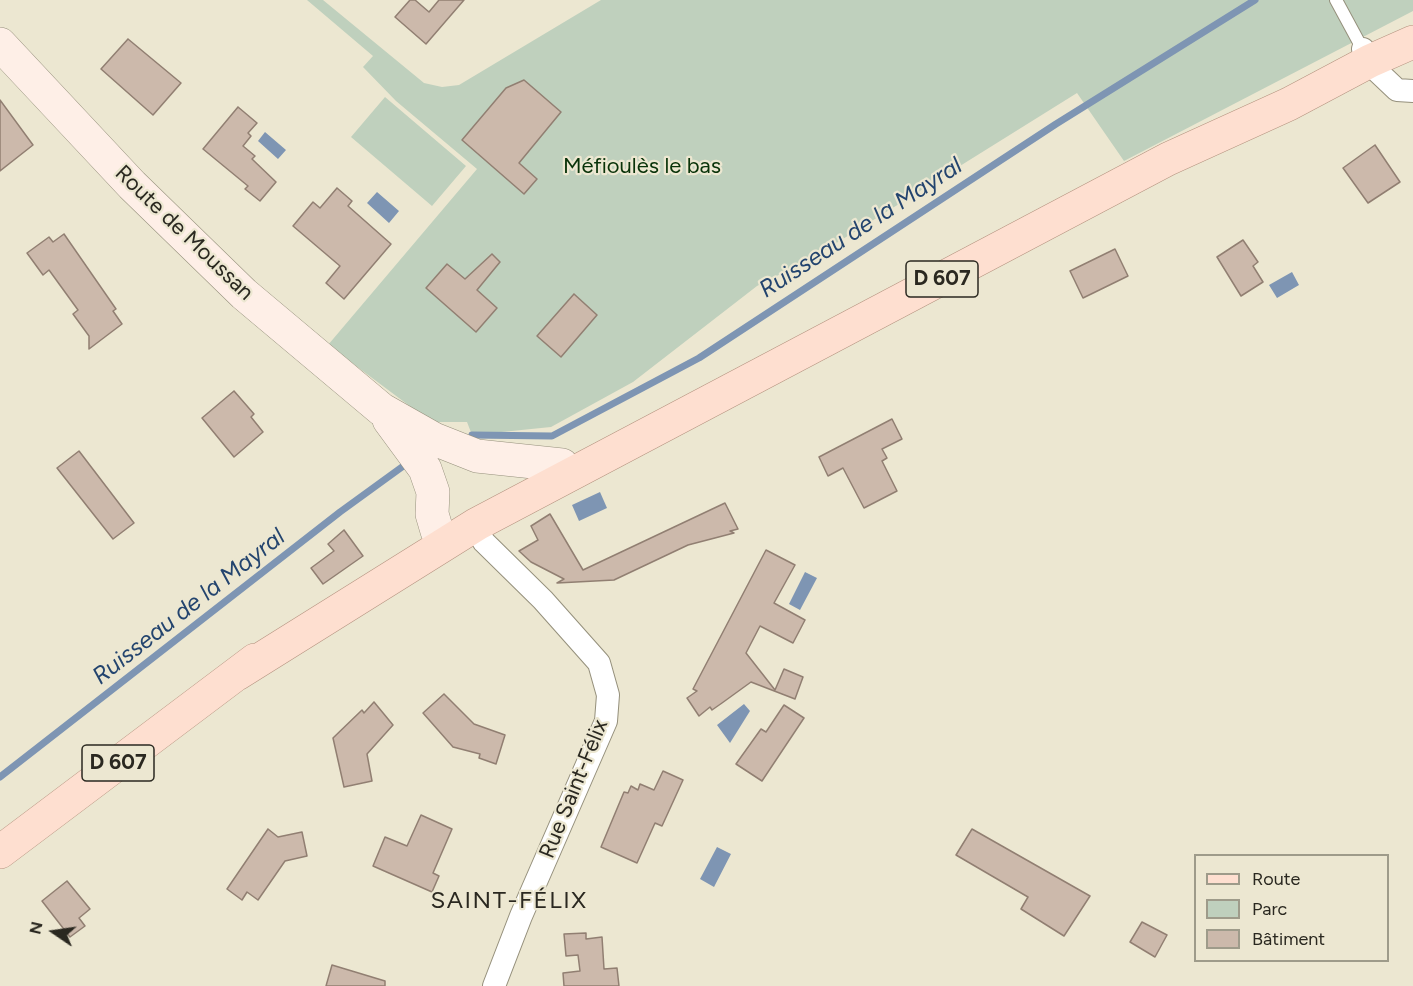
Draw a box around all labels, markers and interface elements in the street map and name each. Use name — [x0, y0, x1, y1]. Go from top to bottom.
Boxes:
water label: Ruisseau de la Mayral — [754, 152, 968, 304]
park label: Méfioulès le bas — [563, 154, 721, 180]
street label: Route de Moussan — [109, 160, 259, 306]
road number: D 607 — [906, 261, 978, 297]
water label: Ruisseau de la Mayral — [87, 523, 291, 691]
street label: Rue Saint-Félix — [534, 716, 614, 862]
road number: D 607 — [82, 745, 154, 781]
legend — [1194, 854, 1389, 962]
text: Route — [1252, 868, 1300, 890]
district label: SAINT-FÉLIX — [431, 887, 587, 915]
text: Parc — [1252, 898, 1287, 920]
north arrow — [24, 902, 84, 962]
text: N — [25, 920, 47, 936]
text: Bâtiment — [1252, 928, 1325, 950]

